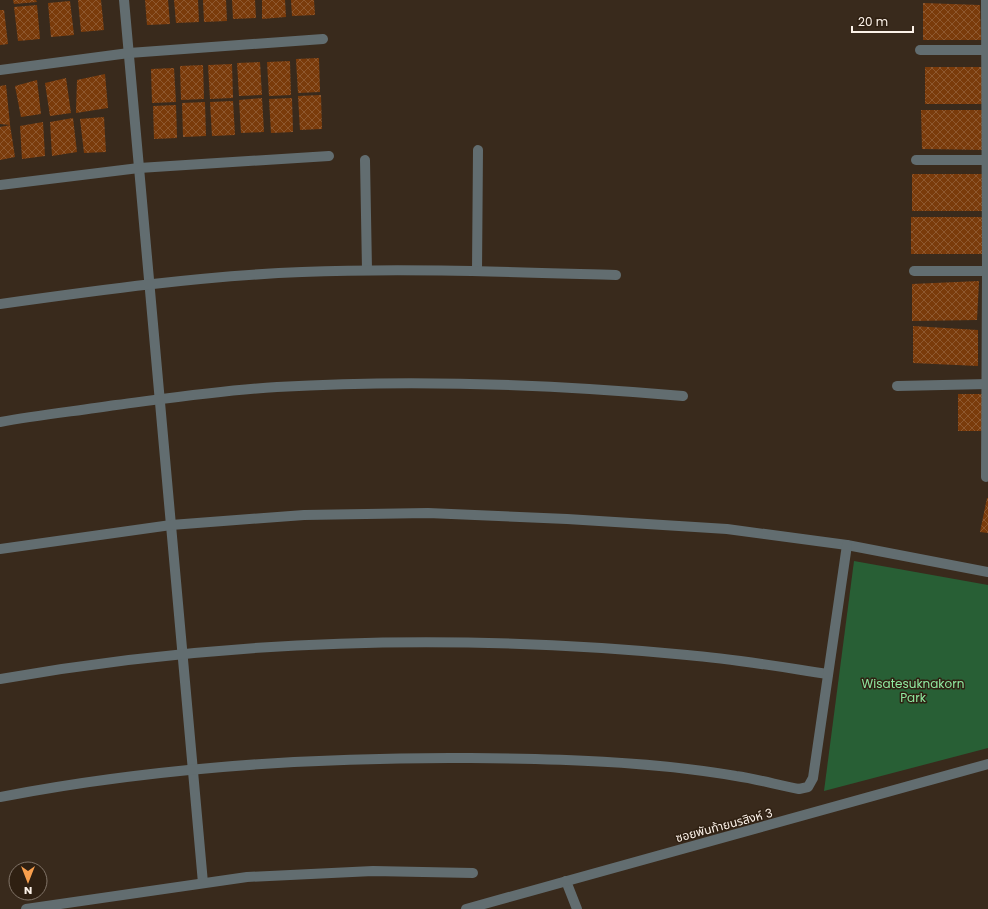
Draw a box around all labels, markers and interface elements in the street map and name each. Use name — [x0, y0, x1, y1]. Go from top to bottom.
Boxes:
scale bar — [852, 8, 913, 34]
text: 20 m — [858, 13, 888, 30]
park label: Wisatesuknakorn Park — [862, 675, 964, 706]
street label: ซอยพันท้ายนรสิงห์ 3 — [674, 804, 774, 846]
north arrow — [8, 861, 48, 901]
text: N — [24, 883, 32, 899]

